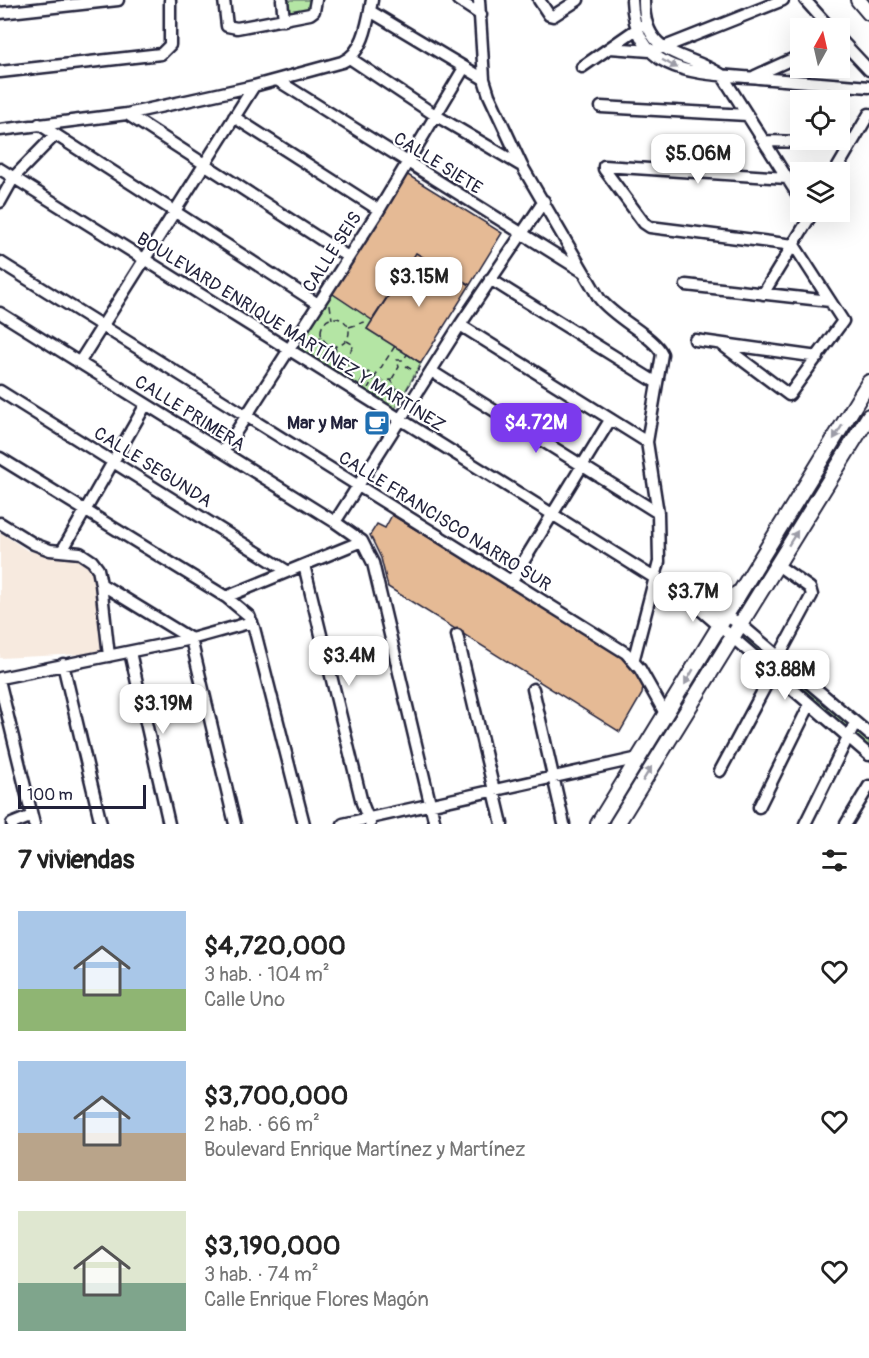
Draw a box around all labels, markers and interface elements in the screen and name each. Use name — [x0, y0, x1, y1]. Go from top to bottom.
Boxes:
north arrow — [790, 18, 850, 78]
map controls — [790, 18, 850, 222]
one-way arrow — [662, 59, 679, 69]
button: locate — [790, 90, 850, 150]
street label: CALLE SIETE — [389, 127, 487, 200]
pin: $5.06M — [649, 134, 747, 185]
text: $5.06M — [665, 141, 731, 166]
button: layers — [790, 162, 850, 222]
street label: CALLE SEIS — [298, 208, 367, 297]
street label: BOULEVARD ENRIQUE MARTÍNEZ Y MARTÍNEZ — [132, 227, 449, 437]
pin: $3.15M — [370, 257, 468, 308]
text: $3.15M — [389, 264, 449, 289]
street label: CALLE PRIMERA — [130, 370, 250, 457]
pin: $4.72M — [487, 403, 585, 454]
cafe icon: Mar y Mar — [362, 408, 392, 438]
text: $4.72M — [505, 410, 567, 435]
place label: Mar y Mar — [287, 412, 359, 435]
street label: CALLE SEGUNDA — [89, 422, 216, 513]
one-way arrow — [833, 424, 844, 440]
street label: CALLE FRANCISCO NARRO SUR — [334, 446, 555, 597]
one-way arrow — [787, 530, 798, 546]
pin: $3.7M — [651, 572, 735, 623]
text: $3.7M — [667, 579, 719, 604]
pin: $3.4M — [307, 636, 391, 687]
text: $3.4M — [323, 643, 375, 668]
pin: $3.88M — [736, 650, 834, 701]
text: $3.88M — [755, 657, 815, 682]
one-way arrow — [683, 669, 694, 685]
pin: $3.19M — [114, 684, 212, 735]
text: $3.19M — [134, 691, 192, 716]
one-way arrow — [642, 766, 653, 782]
scale bar — [18, 782, 146, 810]
text: 100 m — [27, 785, 73, 805]
text: 7 viviendas — [18, 844, 134, 876]
icon: filters — [818, 844, 851, 877]
text: $4,720,000 — [204, 930, 346, 962]
icon: home — [66, 935, 138, 1007]
icon: heart — [818, 955, 851, 988]
text: 3 hab. · 104 m² — [204, 962, 330, 987]
text: Calle Uno — [204, 987, 285, 1012]
text: $3,700,000 — [204, 1080, 348, 1112]
icon: home — [66, 1085, 138, 1157]
icon: heart — [818, 1105, 851, 1138]
text: 2 hab. · 66 m² — [204, 1112, 320, 1137]
text: Boulevard Enrique Martínez y Martínez — [204, 1137, 525, 1162]
text: $3,190,000 — [204, 1230, 340, 1262]
icon: home — [66, 1235, 138, 1307]
icon: heart — [818, 1255, 851, 1288]
text: 3 hab. · 74 m² — [204, 1262, 319, 1287]
text: Calle Enrique Flores Magón — [204, 1287, 429, 1312]

